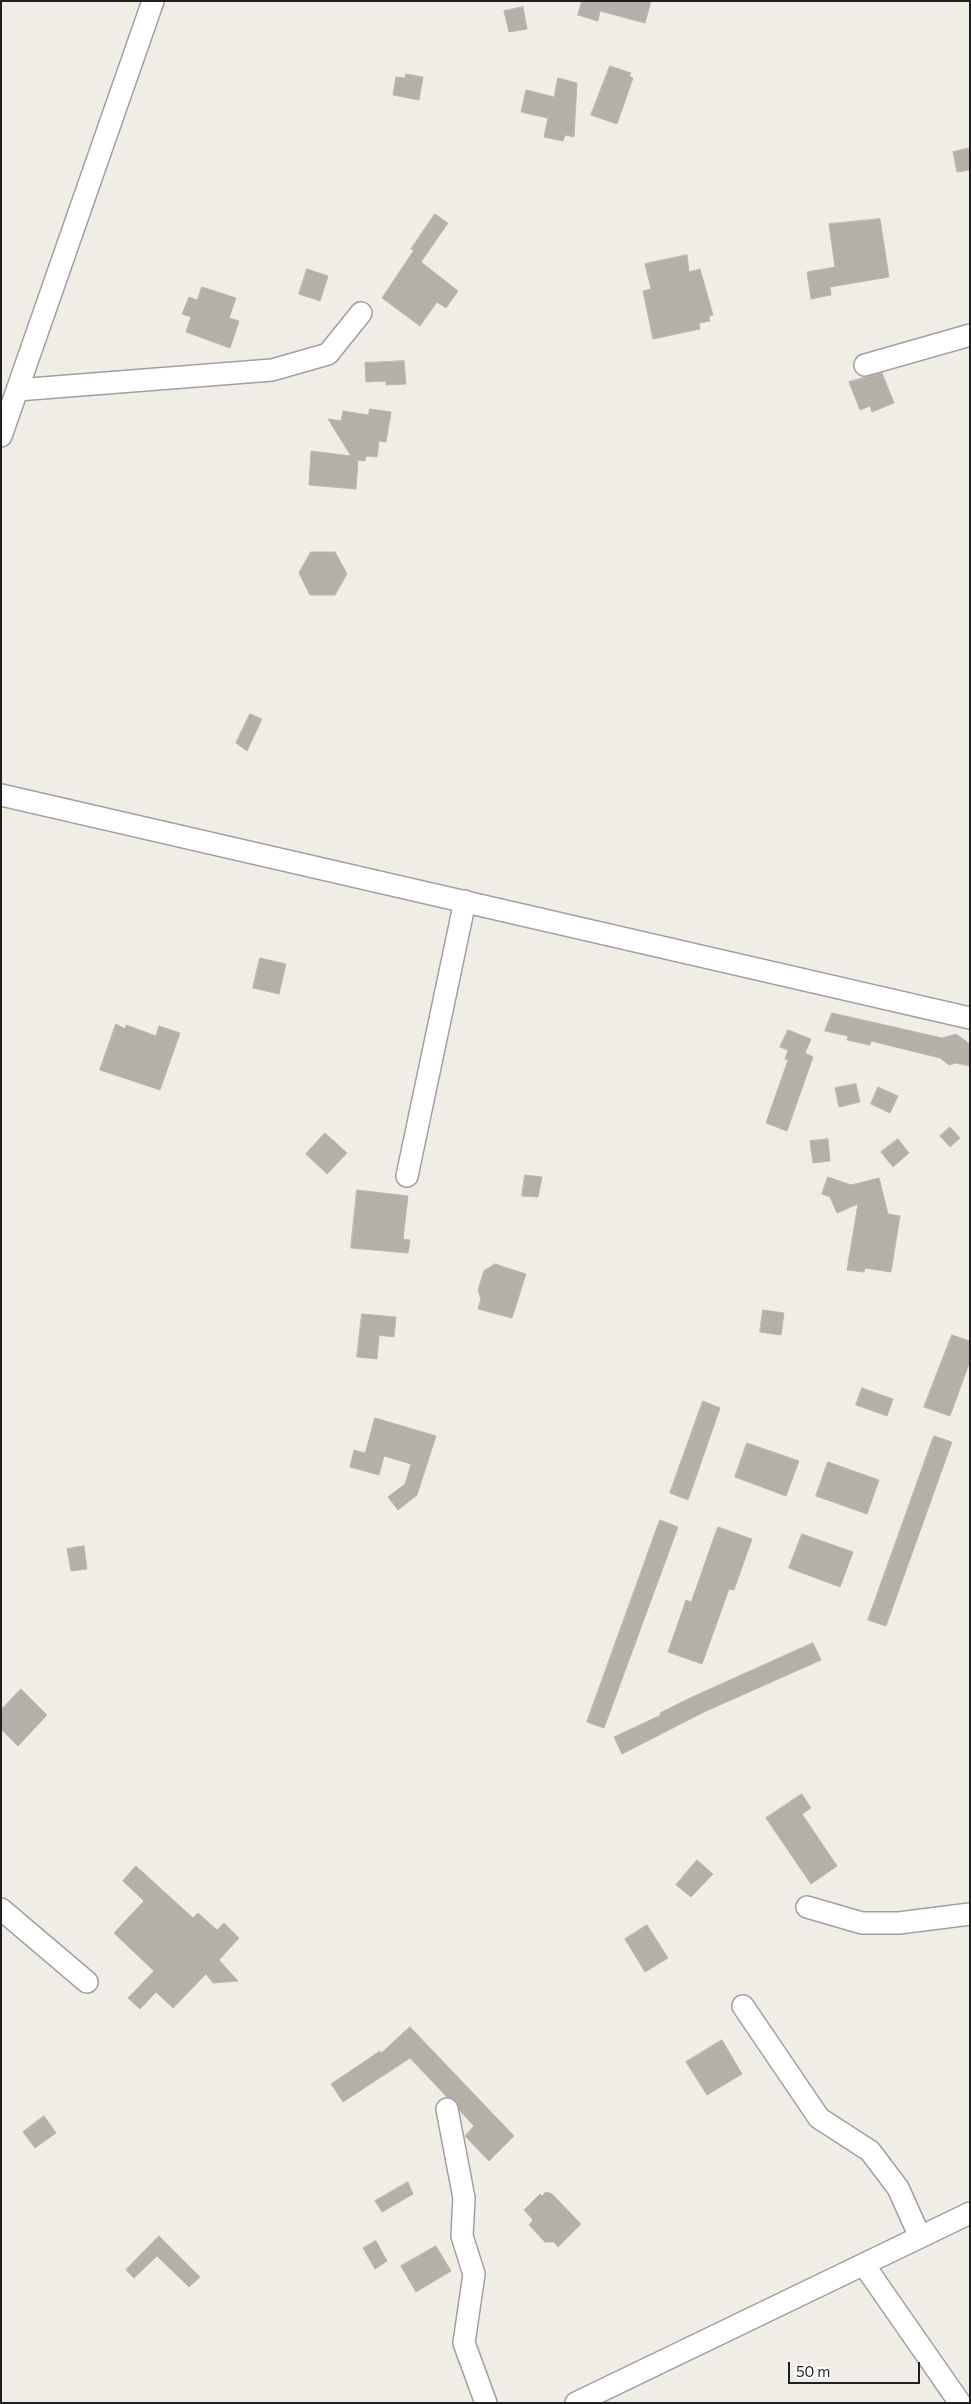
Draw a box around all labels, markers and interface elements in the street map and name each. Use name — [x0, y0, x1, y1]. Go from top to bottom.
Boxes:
scale bar — [791, 2352, 924, 2384]
text: 50 m — [796, 2362, 830, 2380]

